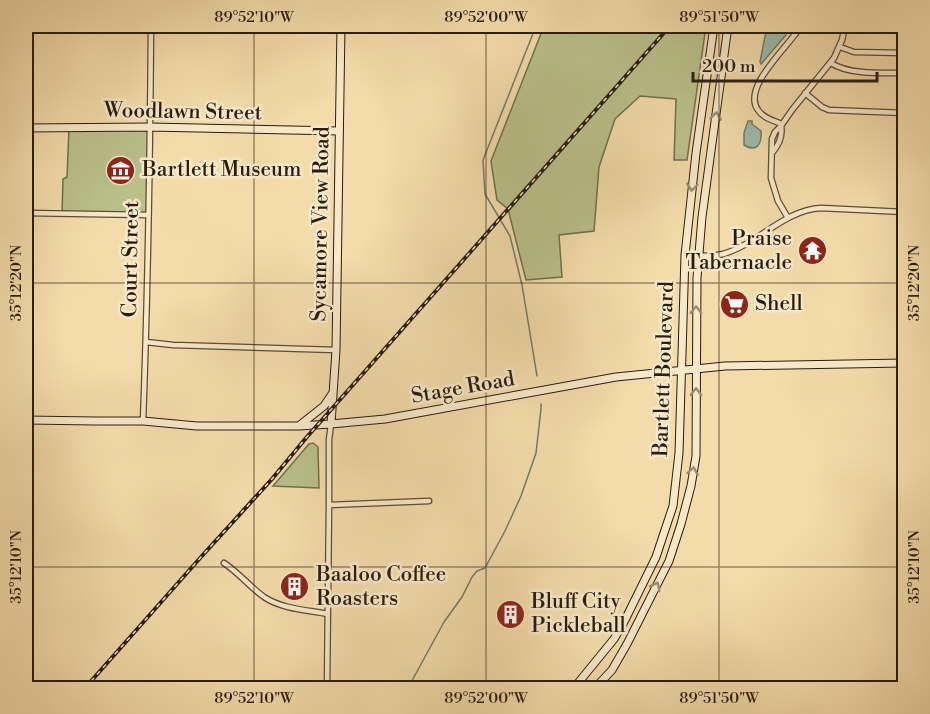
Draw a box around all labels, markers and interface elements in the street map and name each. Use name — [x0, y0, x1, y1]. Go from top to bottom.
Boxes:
text: 89°52'10"W — [214, 8, 294, 27]
text: 89°52'00"W — [444, 8, 528, 27]
text: 89°51'50"W — [679, 8, 759, 27]
scale bar — [693, 45, 878, 83]
text: 200 m — [702, 55, 756, 78]
street label: Woodlawn Street — [103, 98, 263, 126]
one-way arrow — [710, 112, 722, 121]
street label: Sycamore View Road — [306, 126, 336, 322]
museum icon: Bartlett Museum — [105, 154, 137, 186]
place label: Bartlett Museum — [141, 157, 301, 183]
one-way arrow — [686, 183, 699, 192]
street label: Court Street — [117, 200, 145, 318]
place label: Praise Tabernacle — [685, 226, 792, 276]
temple icon: Praise Tabernacle — [797, 235, 829, 267]
text: 35°12'20"N — [7, 245, 26, 321]
text: 35°12'20"N — [905, 245, 924, 321]
street label: Bartlett Boulevard — [648, 281, 680, 458]
supermarket icon: Shell — [718, 288, 750, 320]
place label: Shell — [755, 291, 803, 317]
one-way arrow — [690, 305, 703, 314]
street label: Stage Road — [409, 366, 517, 410]
one-way arrow — [690, 388, 702, 397]
one-way arrow — [686, 466, 699, 476]
text: 35°12'10"N — [7, 530, 26, 604]
text: 35°12'10"N — [905, 530, 924, 604]
place label: Baaloo Coffee Roasters — [315, 562, 446, 612]
building icon: Baaloo Coffee Roasters — [279, 571, 311, 603]
one-way arrow — [649, 581, 661, 592]
place label: Bluff City Pickleball — [530, 589, 626, 639]
building icon: Bluff City Pickleball — [494, 598, 526, 630]
text: 89°52'10"W — [214, 689, 294, 708]
text: 89°52'00"W — [444, 689, 528, 708]
text: 89°51'50"W — [679, 689, 759, 708]

